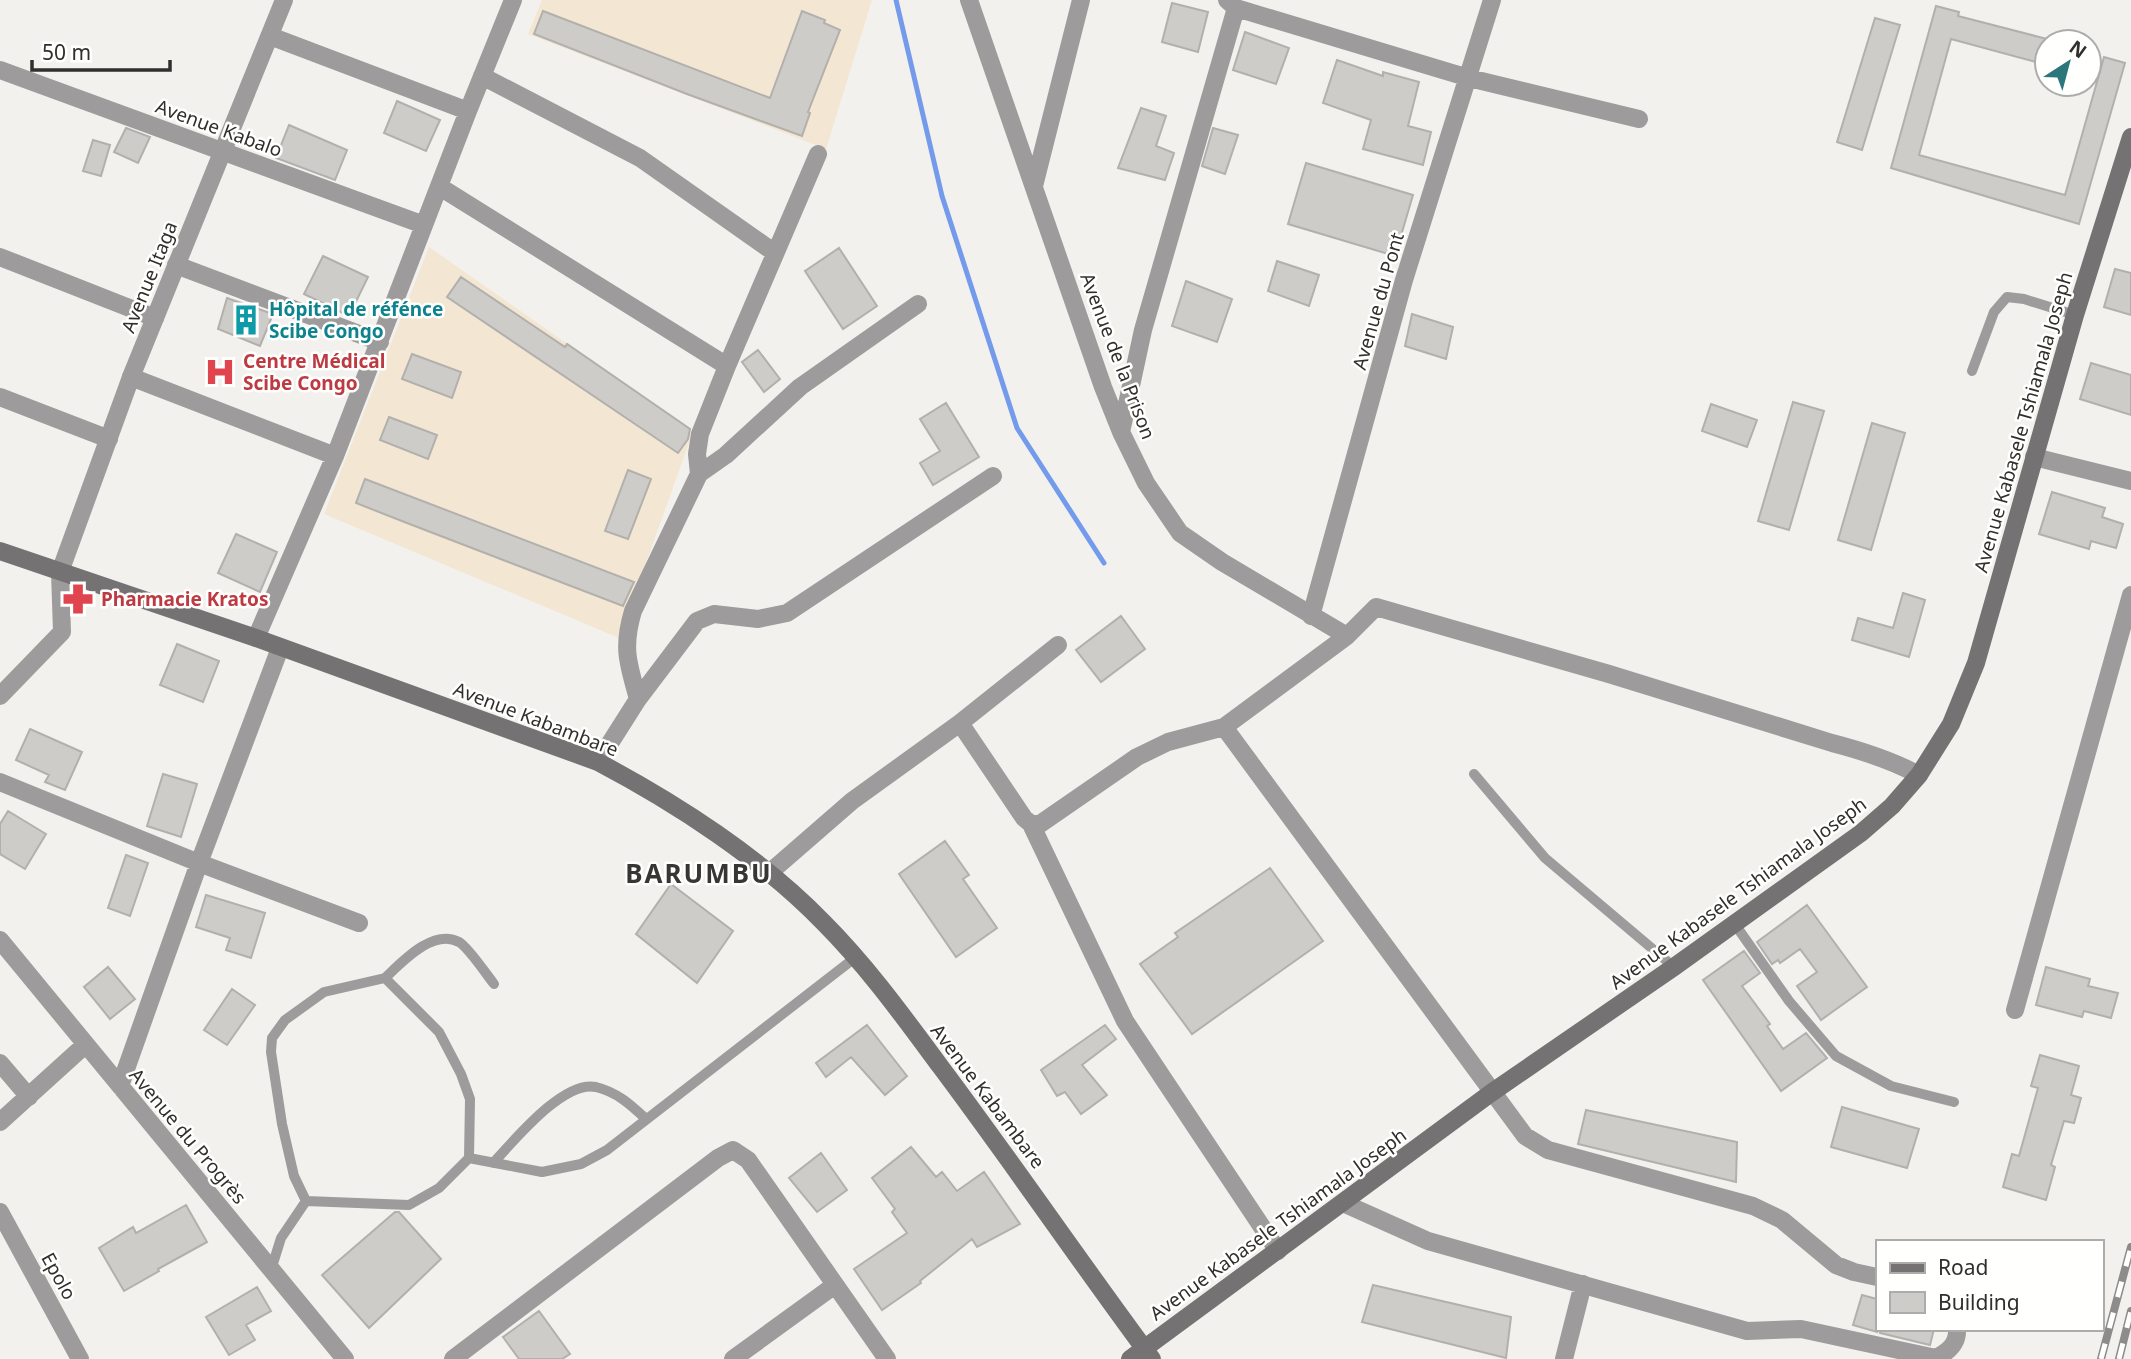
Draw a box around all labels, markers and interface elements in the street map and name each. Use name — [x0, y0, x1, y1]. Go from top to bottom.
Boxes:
scale bar — [32, 28, 170, 72]
north arrow — [2033, 28, 2103, 98]
text: N — [2064, 34, 2092, 64]
text: 50 m — [42, 38, 91, 66]
street label: Avenue Kabalo — [152, 93, 286, 163]
street label: Avenue Itaga — [115, 217, 183, 337]
street label: Avenue du Pont — [1346, 229, 1410, 373]
street label: Avenue de la Prison — [1074, 269, 1162, 443]
street label: Avenue Kabasele Tshiamala Joseph — [1968, 269, 2078, 575]
place label: Hôpital de réfénce Scibe Congo — [269, 296, 443, 344]
building icon: Hôpital de réfénce Scibe Congo — [229, 303, 263, 337]
place label: Centre Médical Scibe Congo — [243, 348, 385, 396]
hospital icon: Centre Médical Scibe Congo — [203, 355, 237, 389]
pharmacy icon: Pharmacie Kratos — [61, 582, 95, 616]
place label: Pharmacie Kratos — [101, 586, 268, 612]
street label: Avenue Kabambare — [450, 676, 622, 762]
street label: Avenue Kabasele Tshiamala Joseph — [1604, 791, 1872, 995]
district label: BARUMBU — [625, 855, 773, 891]
street label: Avenue Kabambare — [925, 1018, 1051, 1174]
street label: Avenue du Progrès — [124, 1063, 252, 1209]
street label: Avenue Kabasele Tshiamala Joseph — [1144, 1122, 1412, 1326]
legend — [1876, 1240, 2103, 1331]
street label: Epolo — [35, 1248, 83, 1304]
text: Road — [1938, 1253, 1988, 1281]
text: Building — [1938, 1288, 2020, 1316]

